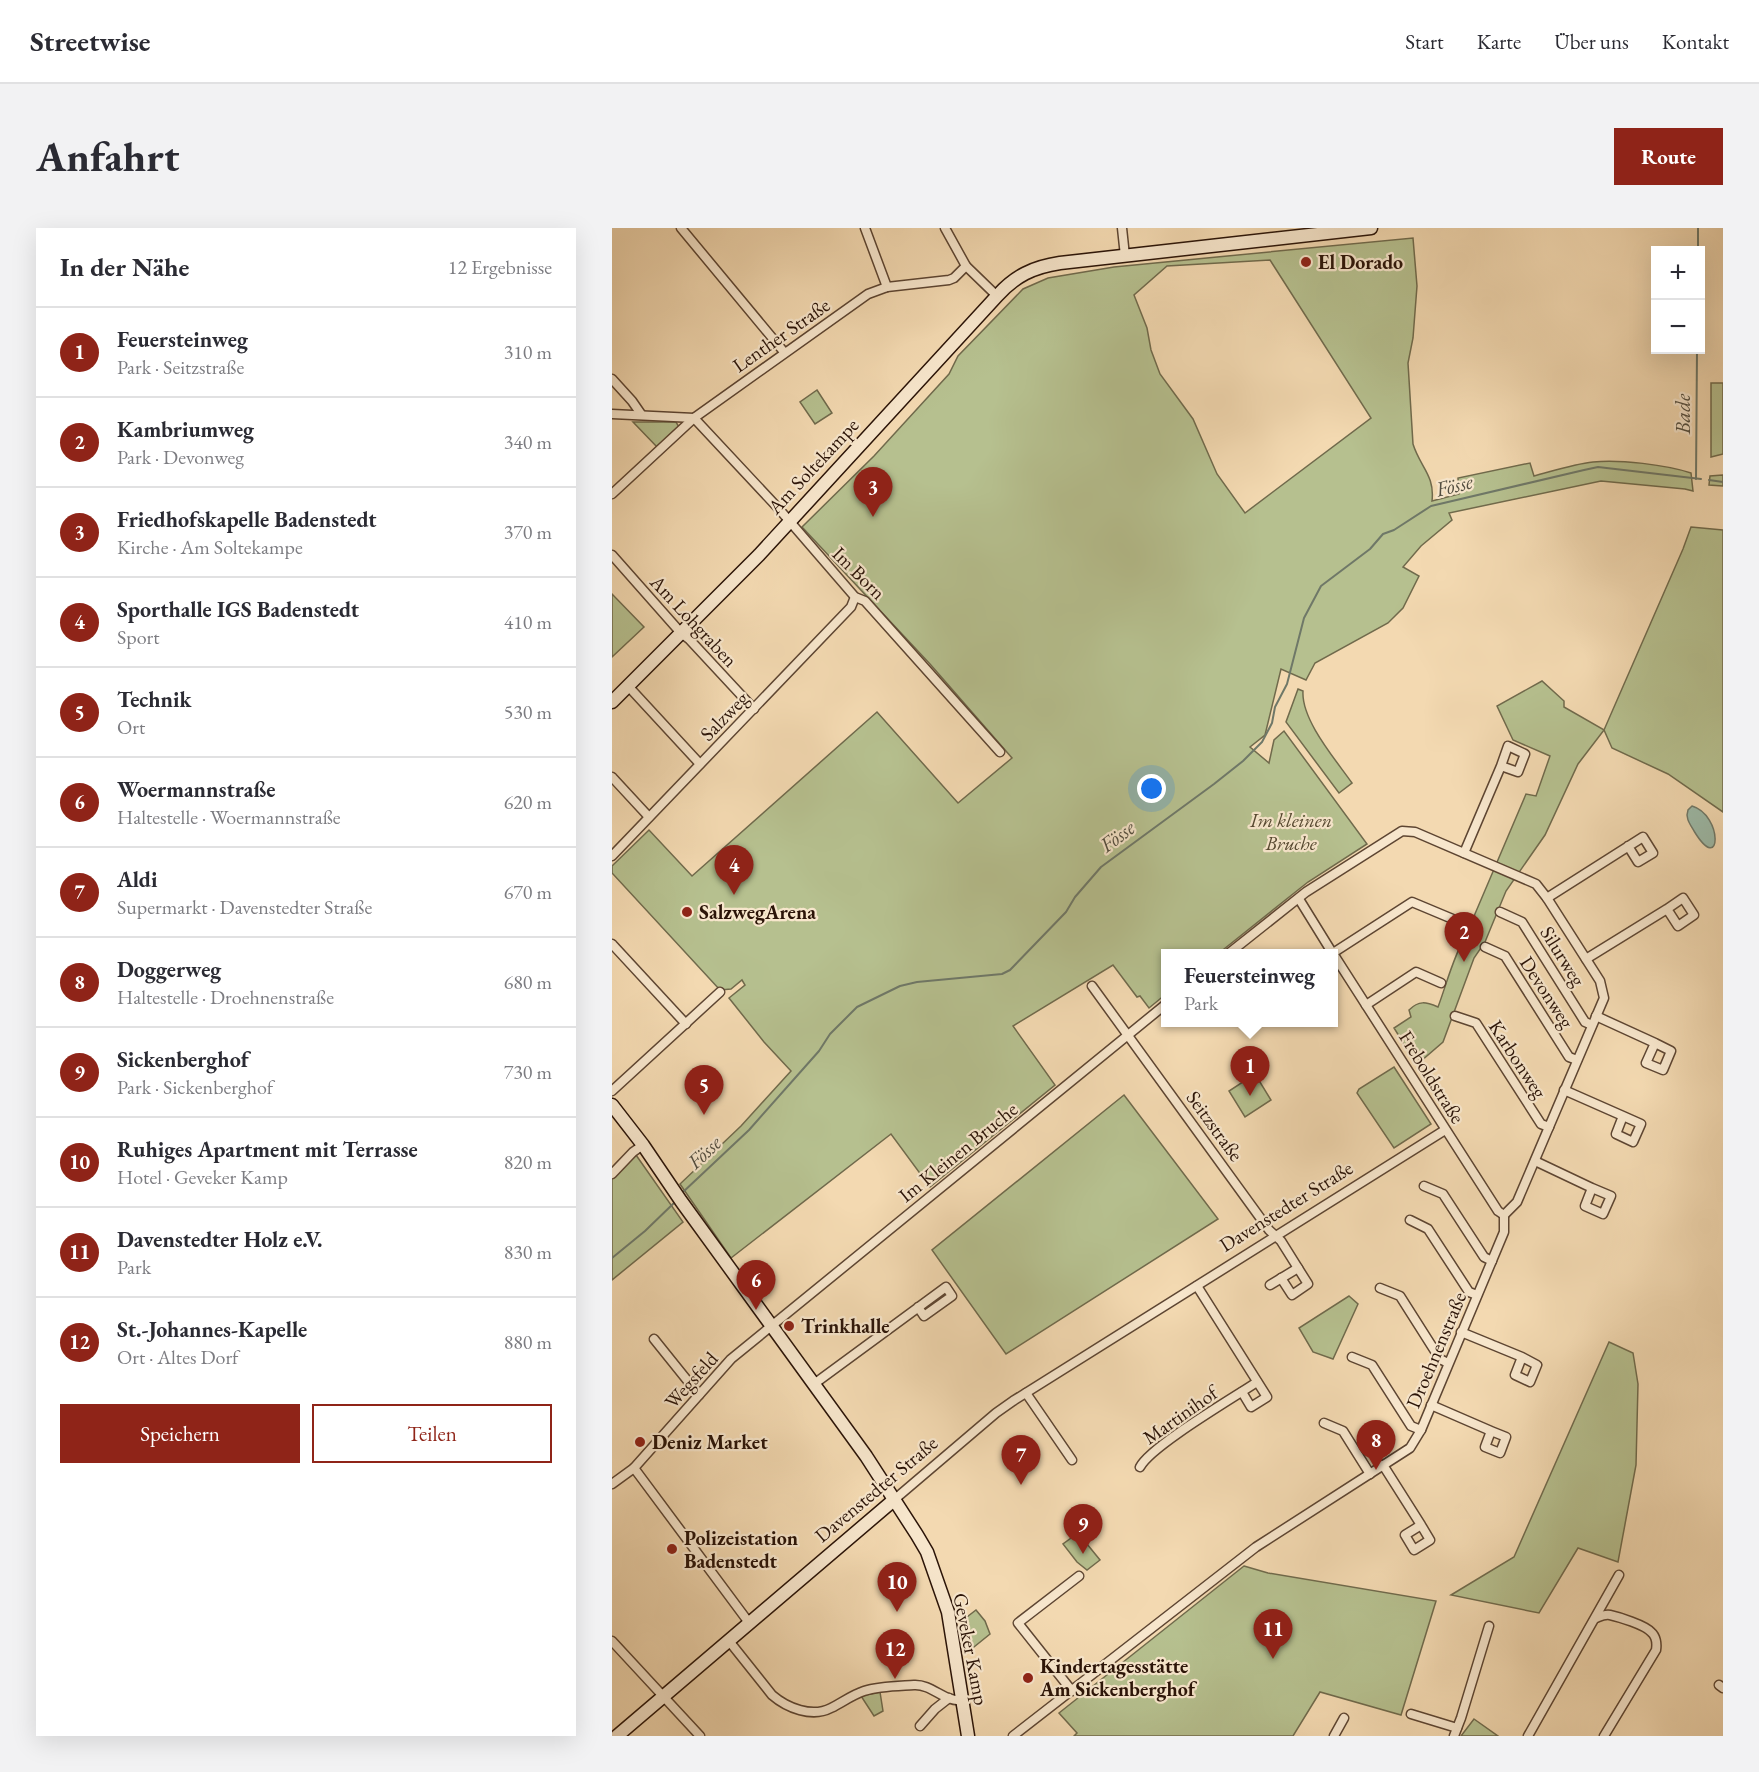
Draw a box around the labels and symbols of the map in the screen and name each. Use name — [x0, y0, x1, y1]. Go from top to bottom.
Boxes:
place label: El Dorado — [1318, 249, 1403, 275]
marker: El Dorado — [1299, 255, 1313, 269]
street label: Lenther Straße — [727, 292, 835, 378]
water label: Bade — [1669, 393, 1696, 435]
street label: Am Soltekampe — [761, 412, 864, 520]
water label: Fösse — [1432, 467, 1476, 503]
pin: 3 — [854, 468, 892, 517]
street label: Im Born — [827, 541, 892, 606]
street label: Am Lohgraben — [644, 569, 744, 673]
street label: Salzweg — [694, 685, 754, 746]
your location — [1137, 774, 1166, 803]
park label: Im kleinen Bruche — [1249, 807, 1332, 856]
water label: Fösse — [1093, 813, 1141, 859]
pin: 4 — [714, 846, 754, 895]
place label: SalzwegArena — [699, 899, 816, 925]
marker: SalzwegArena — [680, 905, 694, 919]
pin: 2 — [1444, 912, 1484, 962]
street label: Silurweg — [1535, 921, 1592, 991]
street label: Devonweg — [1514, 951, 1580, 1033]
street label: Karbonweg — [1483, 1015, 1553, 1103]
street label: Freboldstraße — [1393, 1026, 1471, 1129]
pin: 1 — [1230, 1046, 1270, 1096]
pin: 5 — [684, 1066, 724, 1115]
street label: Seitzstraße — [1181, 1086, 1249, 1167]
street label: Im Kleinen Bruche — [893, 1096, 1023, 1208]
water label: Fösse — [680, 1129, 728, 1175]
street label: Davenstedter Straße — [1214, 1154, 1358, 1257]
pin: 6 — [736, 1260, 776, 1310]
street label: Droehnenstraße — [1400, 1288, 1472, 1412]
place label: Trinkhalle — [801, 1313, 890, 1339]
marker: Trinkhalle — [782, 1319, 796, 1333]
street label: Wegsfeld — [659, 1345, 724, 1414]
street label: Martinihof — [1138, 1378, 1225, 1450]
pin: 8 — [1356, 1420, 1395, 1470]
place label: Deniz Market — [652, 1429, 768, 1455]
street label: Davenstedter Straße — [809, 1430, 943, 1548]
marker: Deniz Market — [633, 1435, 647, 1449]
pin: 7 — [1002, 1436, 1040, 1485]
pin: 9 — [1064, 1504, 1102, 1554]
place label: Polizeistation Badenstedt — [684, 1525, 798, 1574]
marker: Polizeistation Badenstedt — [665, 1542, 679, 1556]
pin: 10 — [878, 1562, 916, 1612]
street label: Geveker Kamp — [947, 1591, 995, 1707]
pin: 11 — [1254, 1610, 1292, 1659]
pin: 12 — [876, 1630, 914, 1679]
place label: Kindertagesstätte Am Sickenberghof — [1039, 1653, 1198, 1702]
marker: Kindertagesstätte Am Sickenberghof — [1021, 1671, 1035, 1685]

